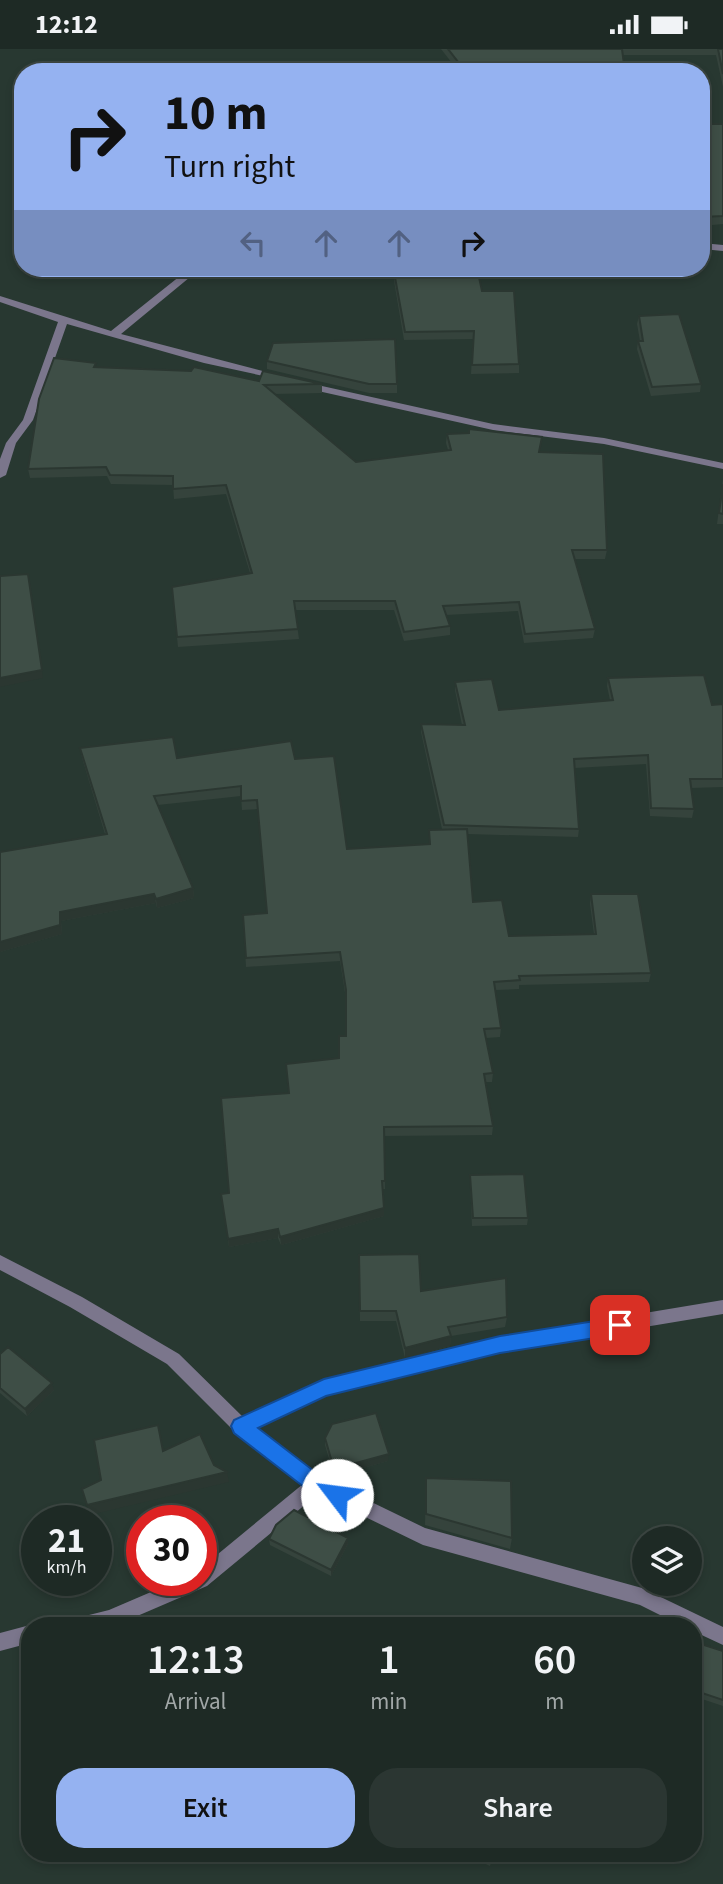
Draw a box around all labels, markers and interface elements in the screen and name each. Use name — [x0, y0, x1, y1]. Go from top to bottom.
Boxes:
text: 12:12 — [35, 6, 98, 43]
text: 10 m — [164, 79, 268, 149]
icon: right — [49, 91, 140, 182]
text: Turn right — [164, 144, 295, 190]
icon: left — [234, 224, 272, 262]
icon: ahead — [307, 224, 345, 262]
icon: ahead — [380, 224, 418, 262]
icon: right — [453, 224, 491, 262]
pin — [590, 1295, 650, 1355]
icon: arrive — [601, 1306, 639, 1344]
position arrow — [300, 1458, 374, 1532]
speed limit sign: 30 — [126, 1505, 217, 1596]
text: 21 — [48, 1516, 85, 1566]
map controls — [632, 1526, 702, 1596]
button: layers — [632, 1526, 702, 1596]
text: km/h — [47, 1555, 86, 1580]
text: 12:13 — [147, 1630, 244, 1690]
text: 1 — [378, 1630, 400, 1690]
text: 60 — [533, 1630, 576, 1690]
text: Arrival — [165, 1685, 227, 1718]
text: min — [370, 1685, 407, 1718]
text: m — [545, 1685, 564, 1718]
button: Exit — [56, 1768, 355, 1848]
button: Share — [369, 1768, 667, 1848]

